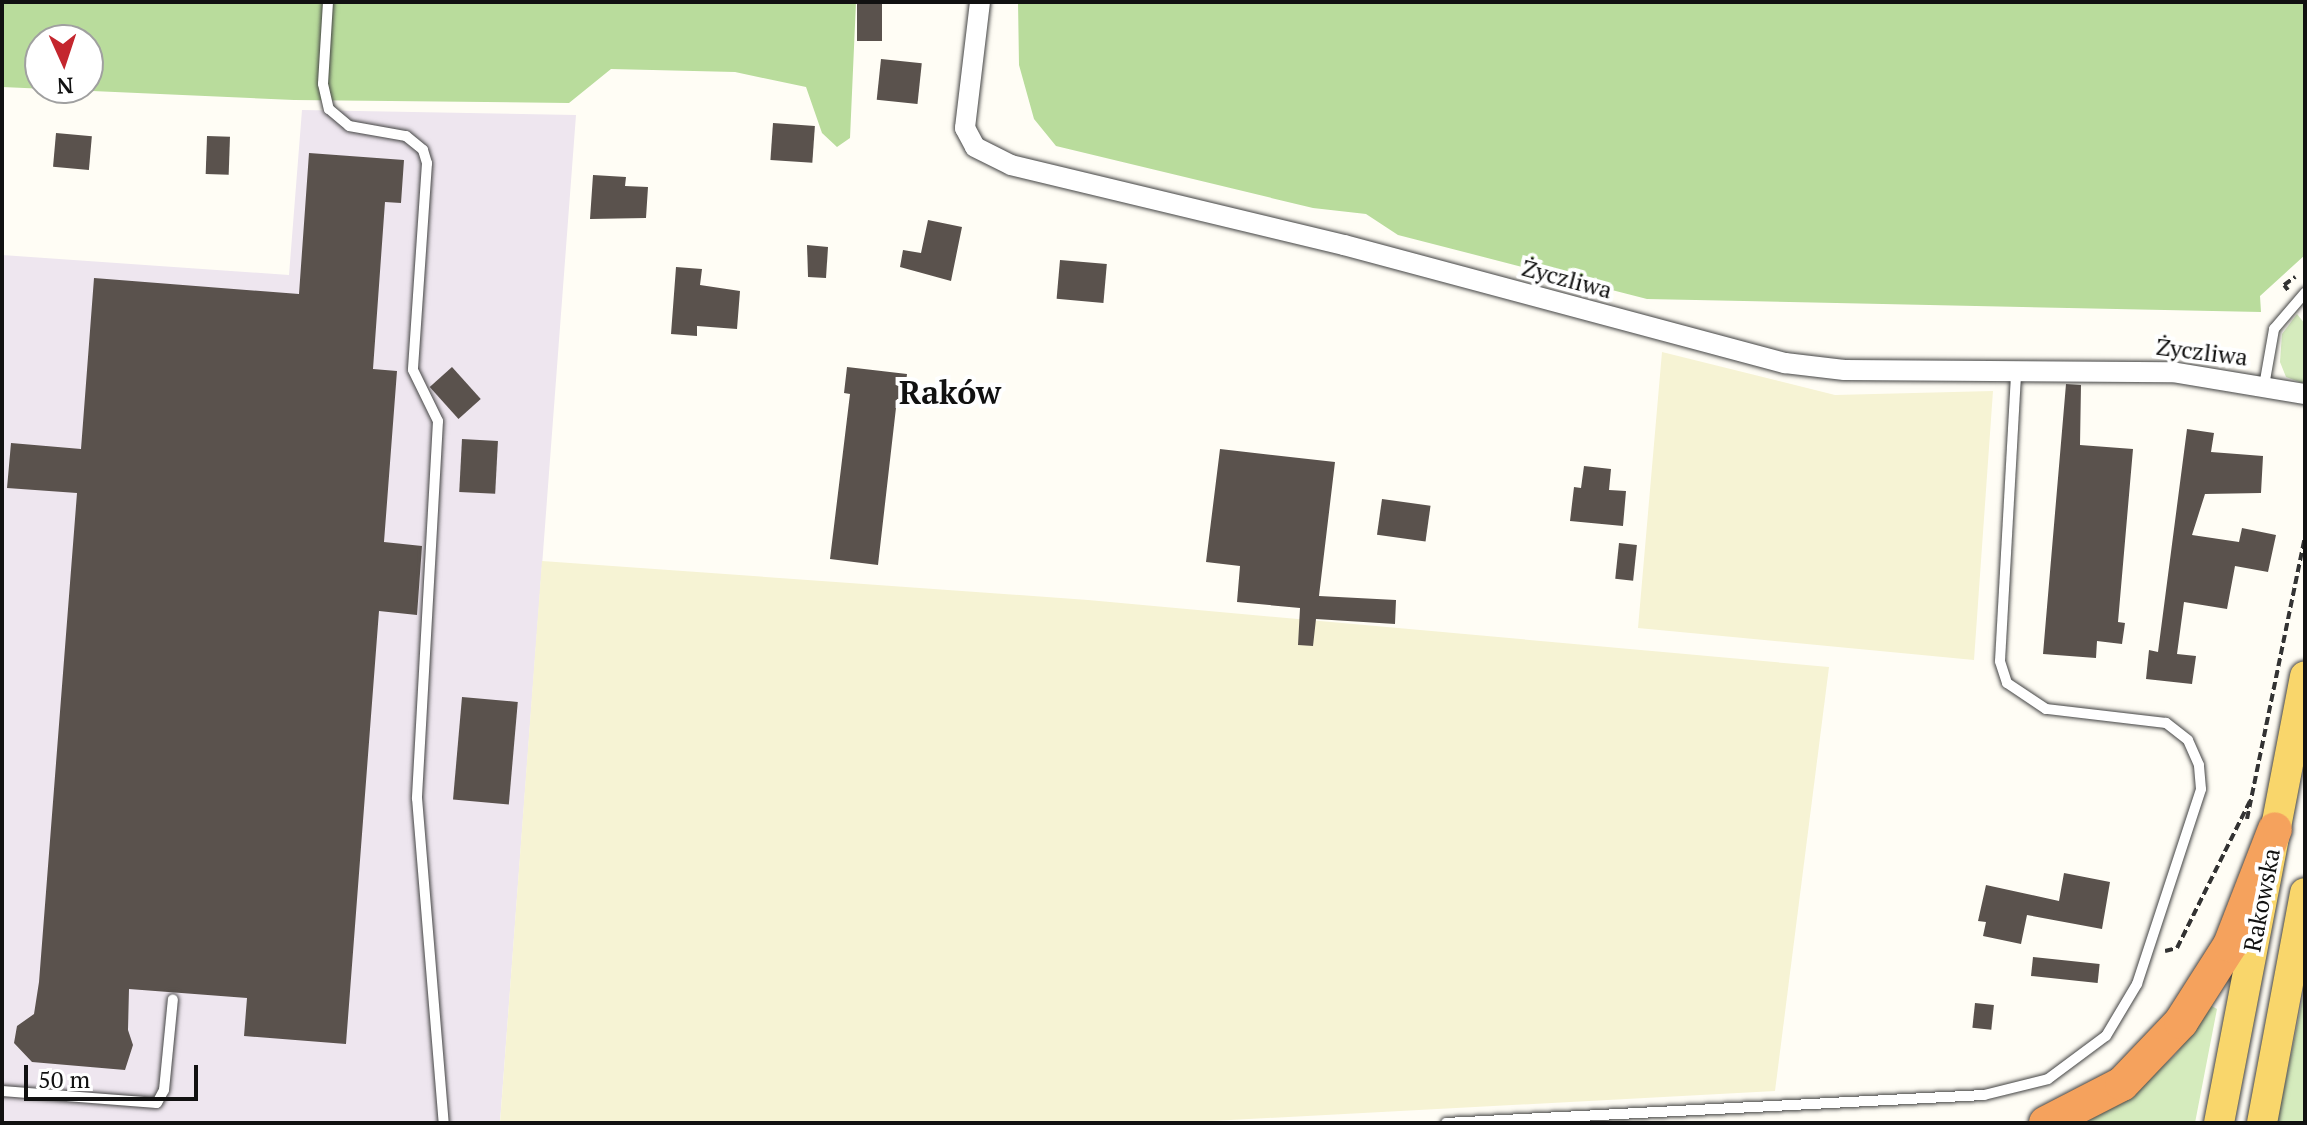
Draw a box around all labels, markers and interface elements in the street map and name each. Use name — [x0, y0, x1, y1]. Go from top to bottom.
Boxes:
north arrow — [24, 24, 104, 104]
text: N — [56, 72, 74, 101]
street label: Życzliwa — [1519, 253, 1615, 305]
street label: Życzliwa — [2155, 332, 2249, 372]
district label: Raków — [899, 373, 1001, 411]
street label: Rakowska — [2238, 846, 2286, 954]
scale bar — [28, 1049, 202, 1099]
text: 50 m — [38, 1063, 90, 1095]

